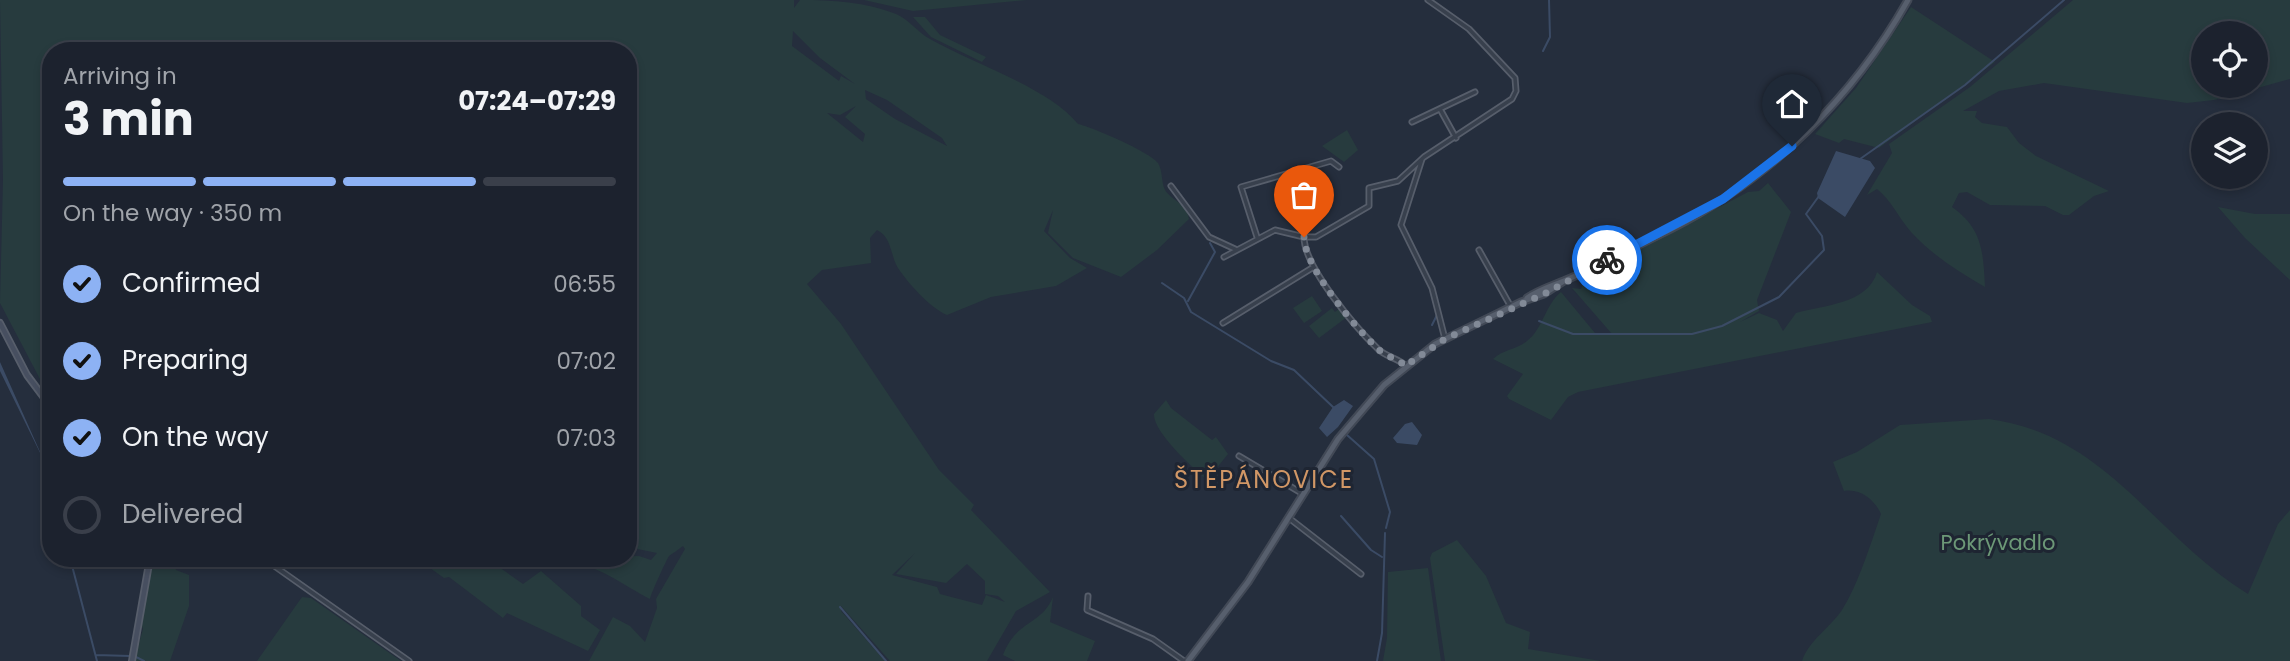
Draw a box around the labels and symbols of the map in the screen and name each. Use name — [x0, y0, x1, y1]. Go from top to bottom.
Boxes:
pin — [1762, 74, 1822, 146]
pin — [1274, 165, 1334, 237]
courier — [1572, 225, 1642, 295]
district label: ŠTĚPÁNOVICE — [1174, 463, 1354, 496]
park label: Pokrývadlo — [1941, 528, 2055, 557]

